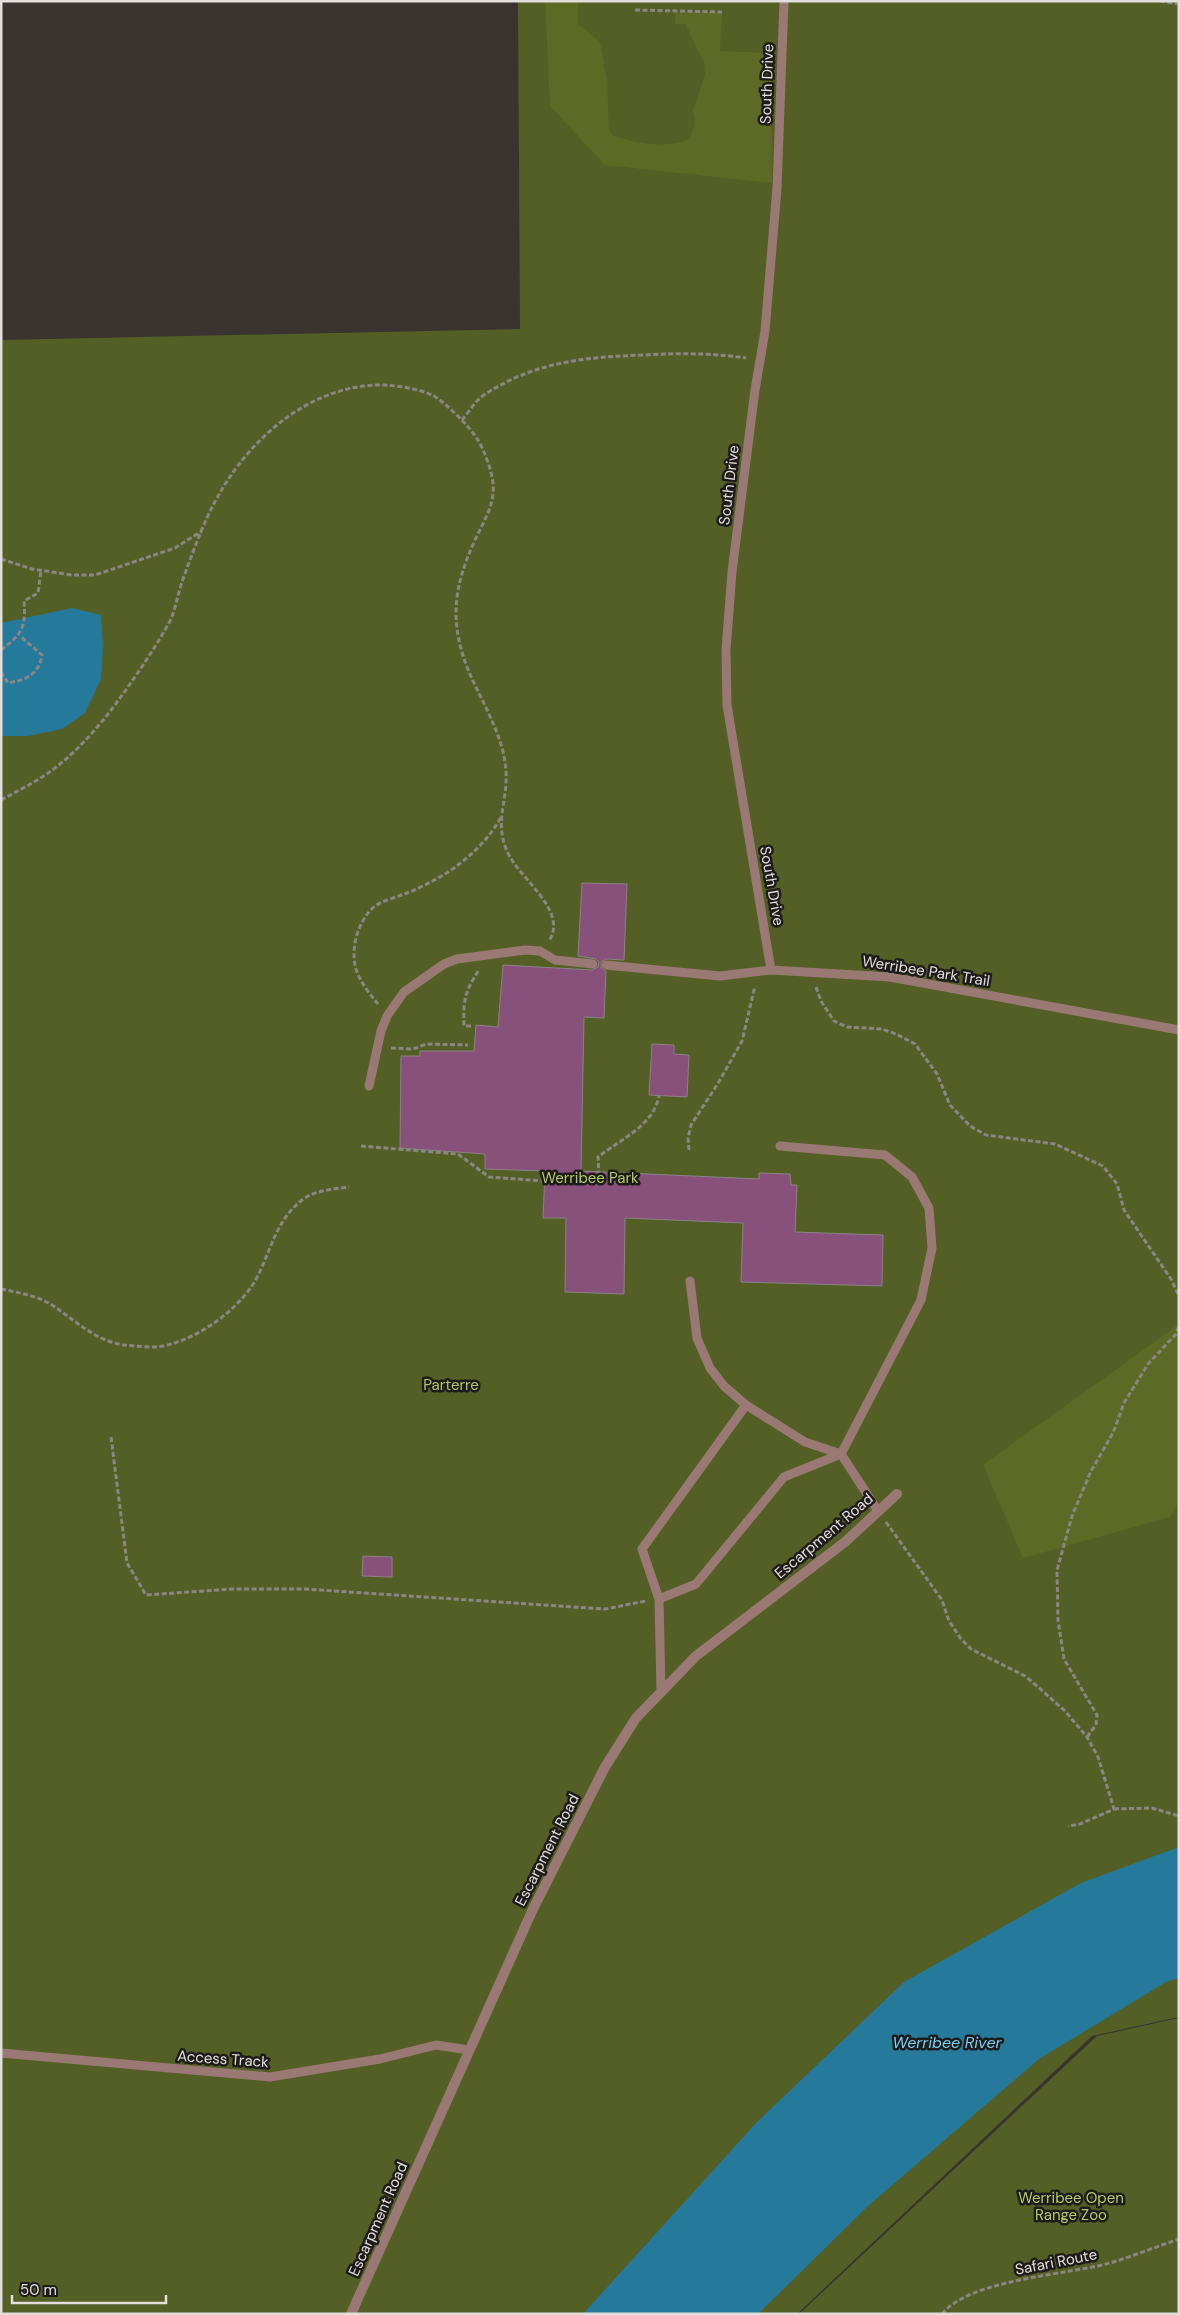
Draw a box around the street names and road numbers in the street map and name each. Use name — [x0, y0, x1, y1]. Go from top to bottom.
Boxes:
street label: South Drive — [756, 44, 778, 124]
street label: South Drive — [714, 444, 744, 526]
street label: South Drive — [755, 845, 789, 927]
street label: Werribee Park Trail — [861, 951, 991, 991]
street label: Escarpment Road — [770, 1489, 878, 1583]
street label: Escarpment Road — [510, 1791, 584, 1909]
street label: Access Track — [177, 2046, 270, 2072]
street label: Escarpment Road — [344, 2159, 412, 2279]
street label: Safari Route — [1013, 2244, 1099, 2280]

